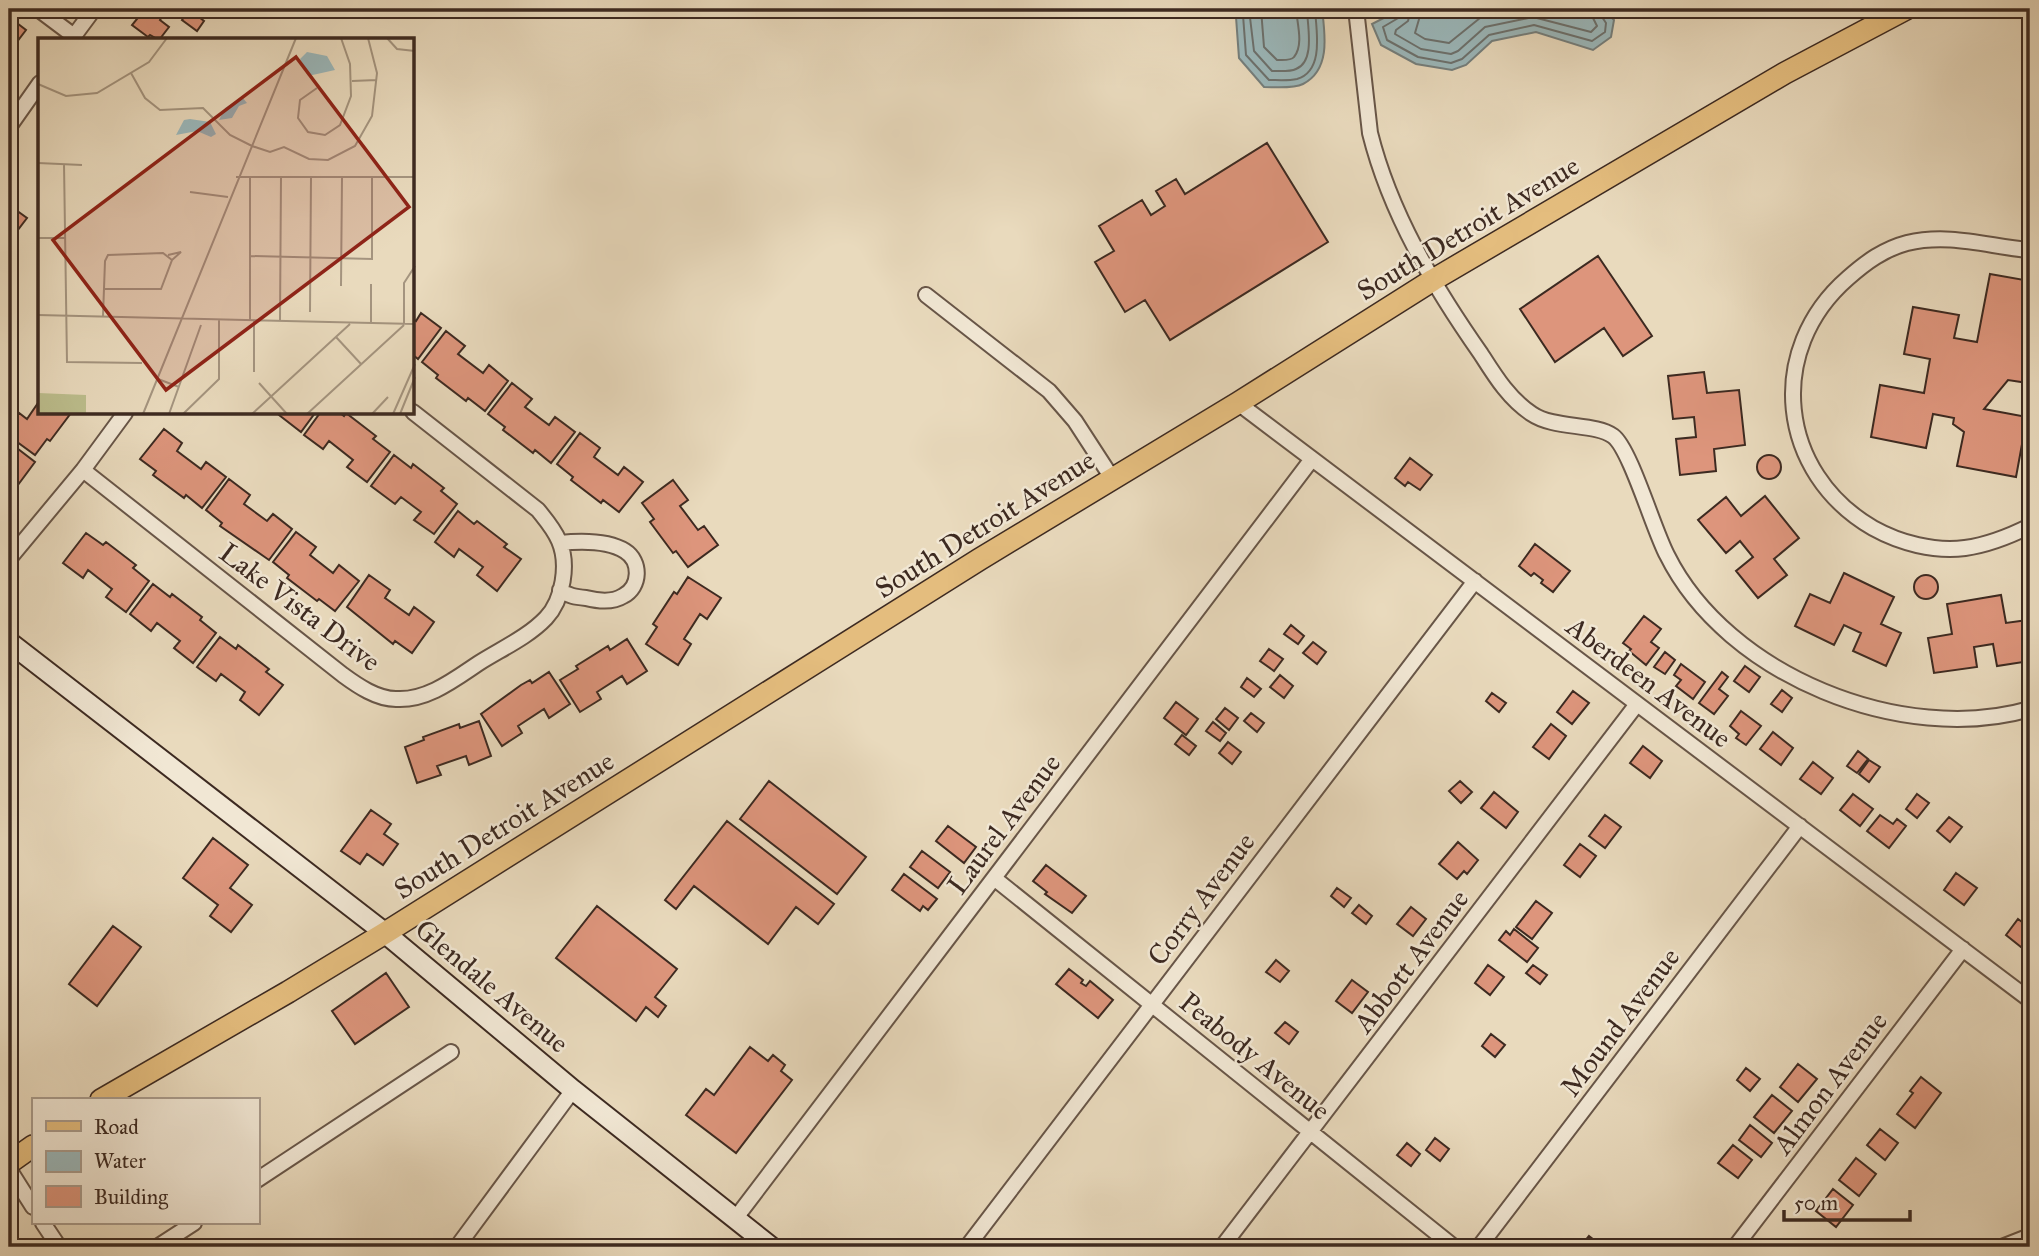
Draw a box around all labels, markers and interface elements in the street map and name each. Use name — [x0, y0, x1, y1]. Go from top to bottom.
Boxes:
inset map — [38, 38, 415, 415]
street label: South Detroit Avenue — [1351, 148, 1585, 308]
street label: South Detroit Avenue — [869, 442, 1101, 606]
street label: Lake Vista Drive — [212, 535, 388, 679]
street label: Aberdeen Avenue — [1559, 608, 1738, 755]
street label: South Detroit Avenue — [388, 743, 620, 907]
street label: Laurel Avenue — [940, 747, 1068, 901]
street label: Corry Avenue — [1140, 826, 1262, 972]
street label: Abbott Avenue — [1345, 882, 1476, 1040]
street label: Glendale Avenue — [408, 912, 576, 1060]
street label: Mound Avenue — [1553, 941, 1687, 1103]
street label: Peabody Avenue — [1173, 985, 1337, 1127]
street label: Almon Avenue — [1764, 1005, 1895, 1162]
legend — [32, 1098, 259, 1224]
text: Road — [94, 1114, 139, 1140]
text: Water — [94, 1148, 146, 1174]
scale bar — [1784, 1179, 1910, 1223]
text: Building — [94, 1184, 168, 1210]
text: 50 m — [1794, 1190, 1839, 1216]

